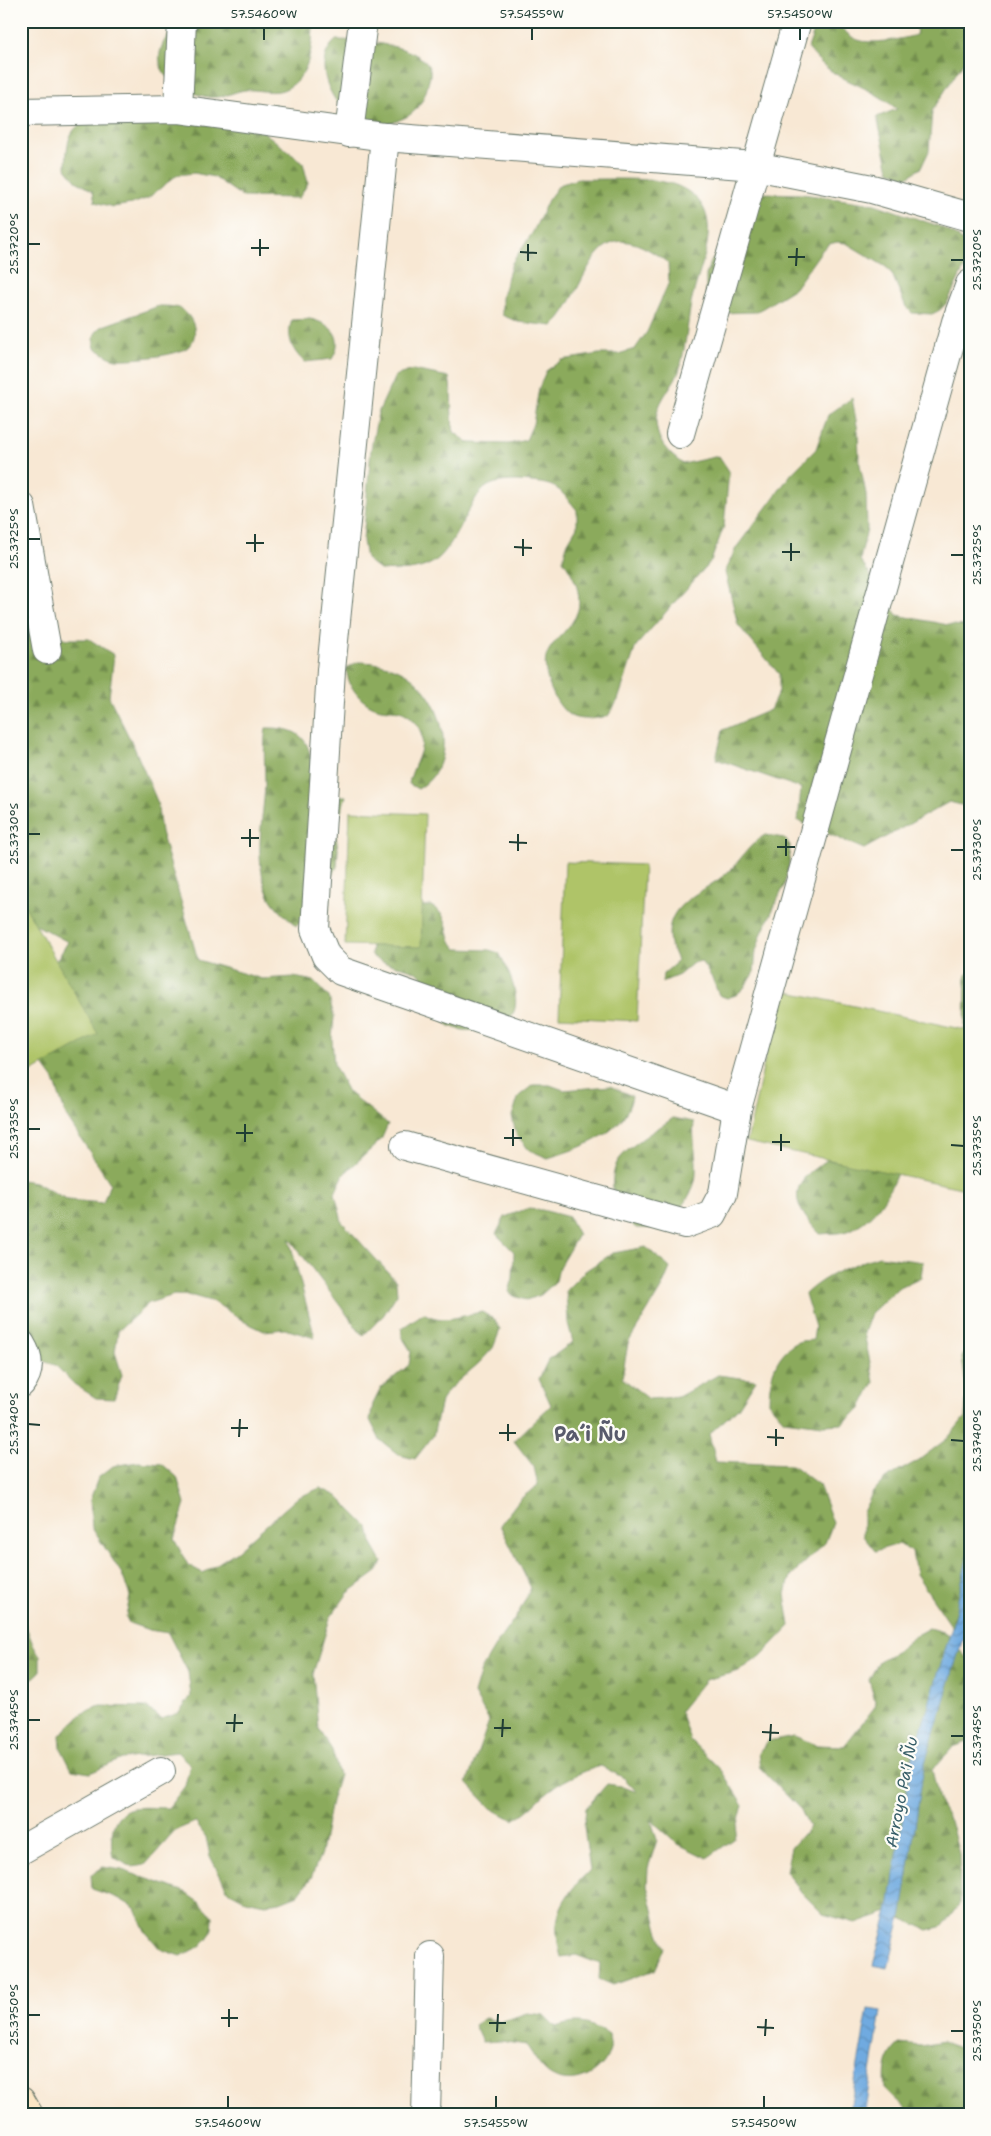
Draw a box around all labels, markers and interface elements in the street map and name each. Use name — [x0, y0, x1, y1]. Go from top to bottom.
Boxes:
text: 57.5460°W — [231, 6, 297, 22]
text: 57.5455°W — [500, 6, 564, 22]
text: 57.5450°W — [767, 6, 833, 22]
text: 25.3720°S — [6, 213, 22, 275]
text: 25.3720°S — [969, 229, 985, 291]
text: 25.3725°S — [6, 508, 22, 570]
text: 25.3725°S — [969, 524, 985, 586]
text: 25.3730°S — [6, 802, 22, 865]
text: 25.3730°S — [969, 818, 985, 881]
text: 25.3735°S — [6, 1098, 22, 1160]
text: 25.3735°S — [969, 1115, 985, 1177]
text: 25.3740°S — [6, 1392, 22, 1455]
text: 25.3740°S — [969, 1409, 985, 1472]
district label: Pa´i Ñu — [554, 1420, 626, 1447]
text: 25.3745°S — [6, 1689, 22, 1751]
text: 25.3745°S — [969, 1705, 985, 1767]
water label: Arroyo Pa'i Ñu — [879, 1735, 923, 1849]
text: 25.3750°S — [6, 1984, 22, 2046]
text: 25.3750°S — [969, 2000, 985, 2062]
text: 57.5460°W — [195, 2115, 261, 2131]
text: 57.5455°W — [464, 2115, 528, 2131]
text: 57.5450°W — [731, 2115, 797, 2131]

